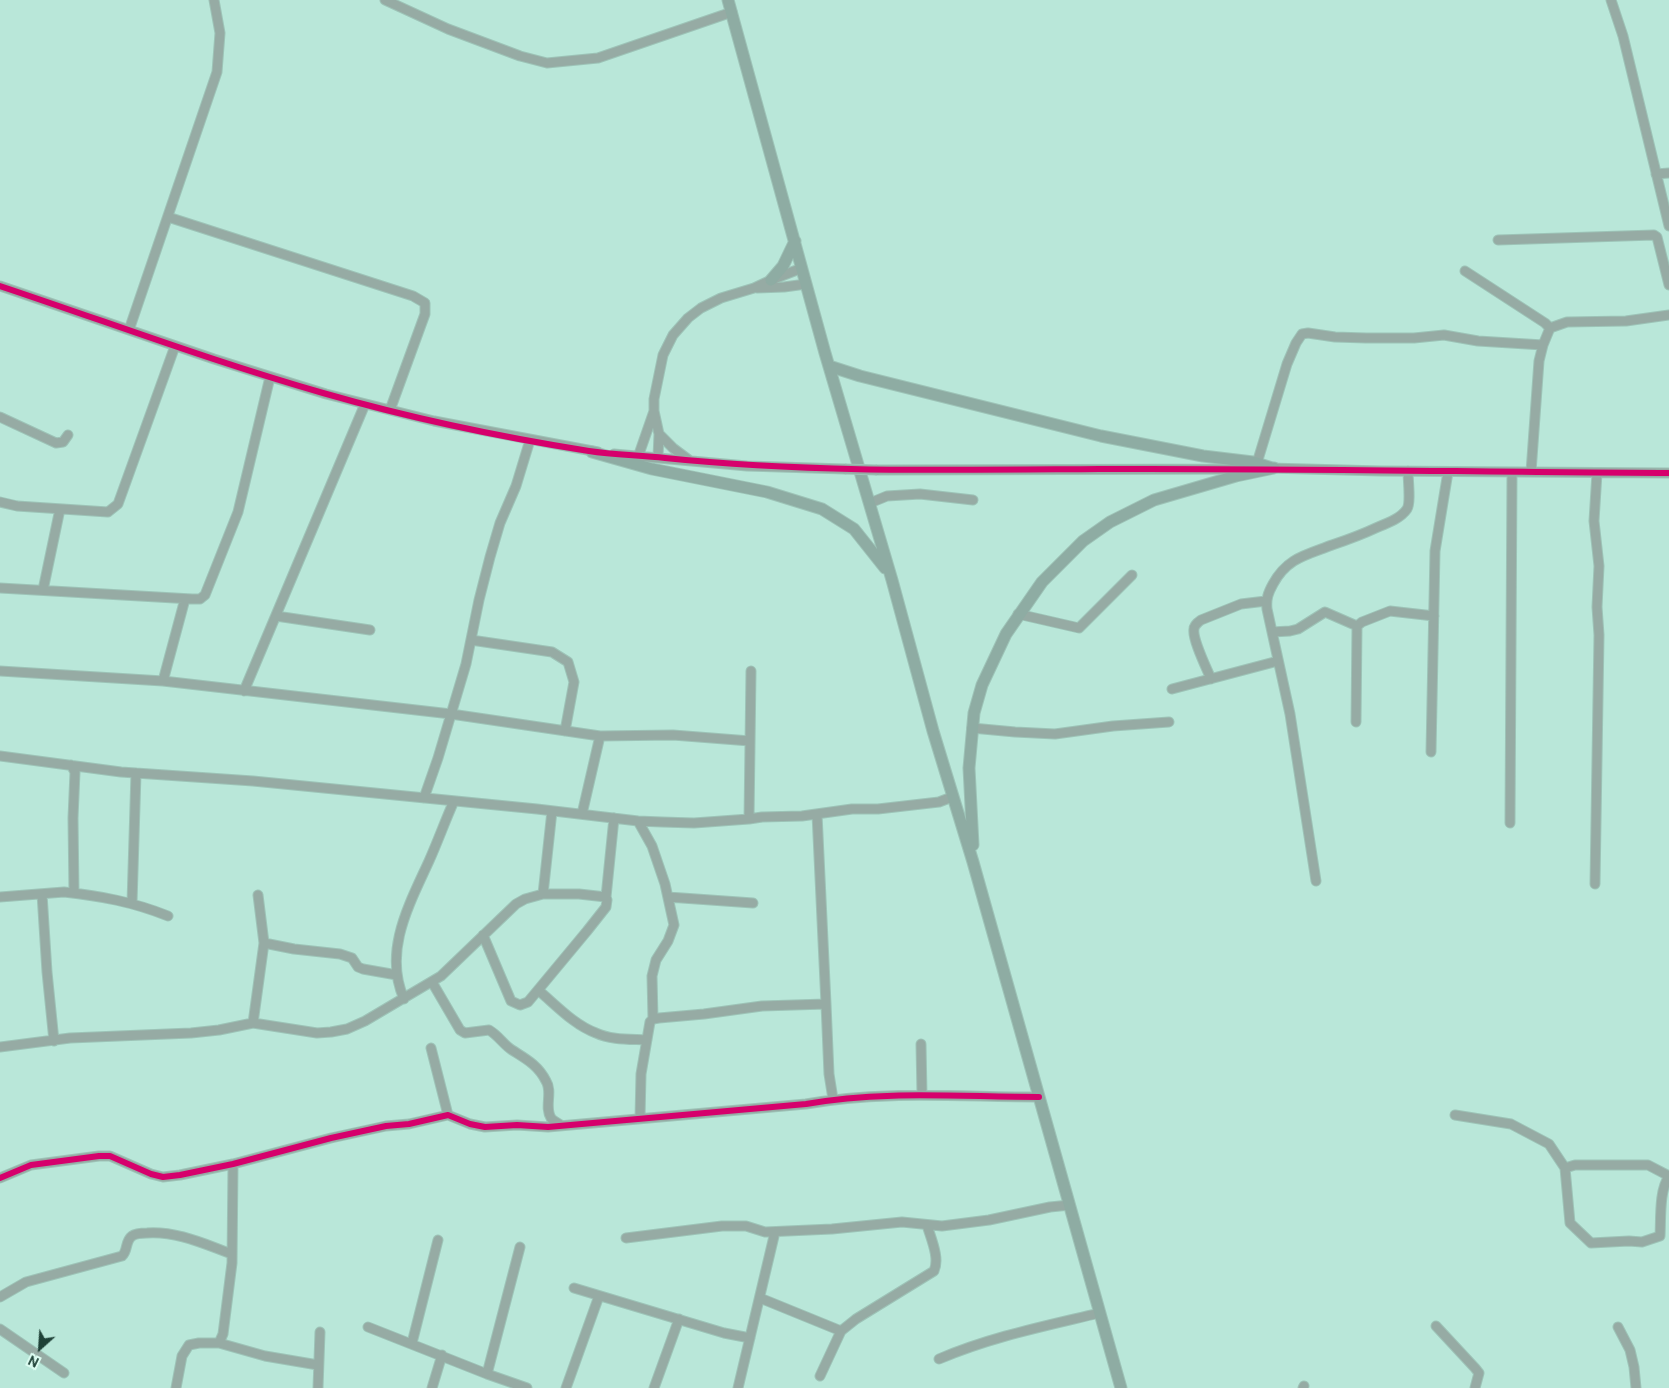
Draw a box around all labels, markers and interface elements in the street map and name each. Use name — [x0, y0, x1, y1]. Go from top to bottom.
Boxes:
north arrow — [15, 1323, 65, 1373]
text: N — [25, 1351, 42, 1372]

